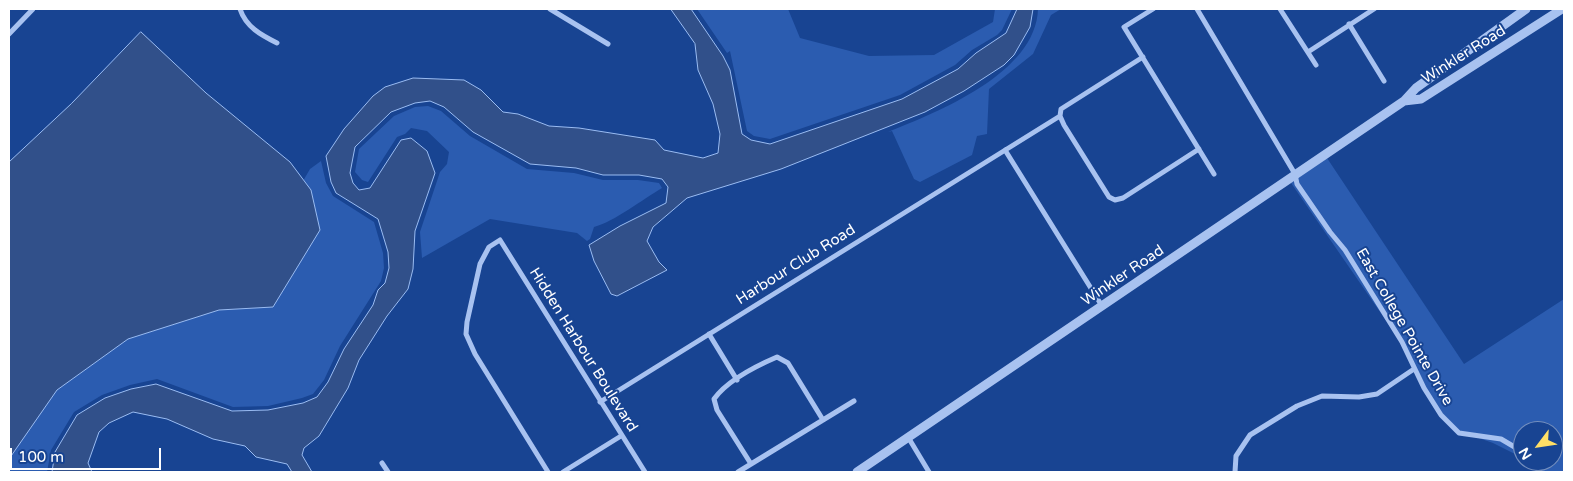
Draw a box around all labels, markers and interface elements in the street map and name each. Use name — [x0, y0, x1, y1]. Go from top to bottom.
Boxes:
street label: Winkler Road — [1419, 22, 1509, 88]
street label: Harbour Club Road — [733, 221, 859, 309]
street label: Winkler Road — [1078, 242, 1168, 310]
street label: East College Pointe Drive — [1352, 245, 1456, 409]
street label: Hidden Harbour Boulevard — [525, 265, 641, 435]
north arrow — [1513, 421, 1563, 471]
scale bar — [12, 438, 164, 470]
text: N — [1515, 444, 1536, 463]
text: 100 m — [18, 448, 64, 466]

